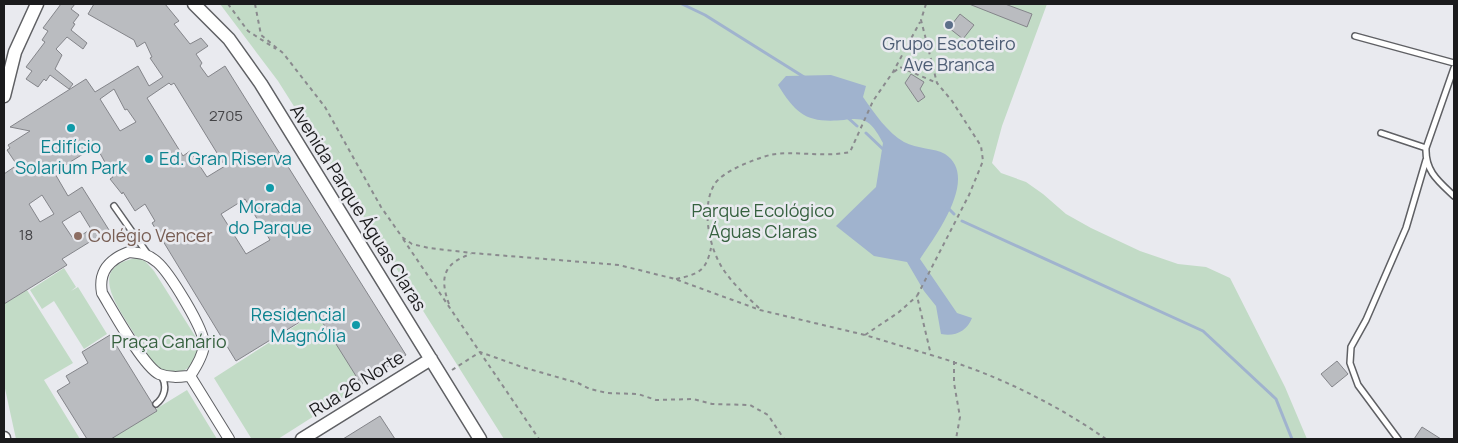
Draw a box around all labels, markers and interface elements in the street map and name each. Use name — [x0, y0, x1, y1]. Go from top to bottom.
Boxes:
marker: Grupo Escoteiro Ave Branca — [943, 19, 955, 31]
place label: Grupo Escoteiro Ave Branca — [882, 31, 1016, 76]
street label: Avenida Parque Águas Claras — [285, 99, 433, 315]
house number: 2705 — [209, 105, 243, 126]
marker: Edifício Solarium Park — [65, 122, 77, 134]
place label: Edifício Solarium Park — [15, 134, 128, 179]
place label: Ed. Gran Riserva — [159, 146, 292, 170]
marker: Ed. Gran Riserva — [143, 153, 155, 165]
marker: Morada do Parque — [264, 182, 276, 194]
place label: Morada do Parque — [228, 194, 312, 239]
park label: Parque Ecológico Águas Claras — [691, 198, 835, 243]
place label: Colégio Vencer — [88, 223, 213, 247]
house number: 18 — [19, 224, 33, 245]
marker: Colégio Vencer — [72, 230, 84, 242]
place label: Residencial Magnólia — [251, 302, 346, 347]
marker: Residencial Magnólia — [350, 319, 362, 331]
park label: Praça Canário — [111, 329, 227, 353]
street label: Rua 26 Norte — [305, 344, 408, 422]

